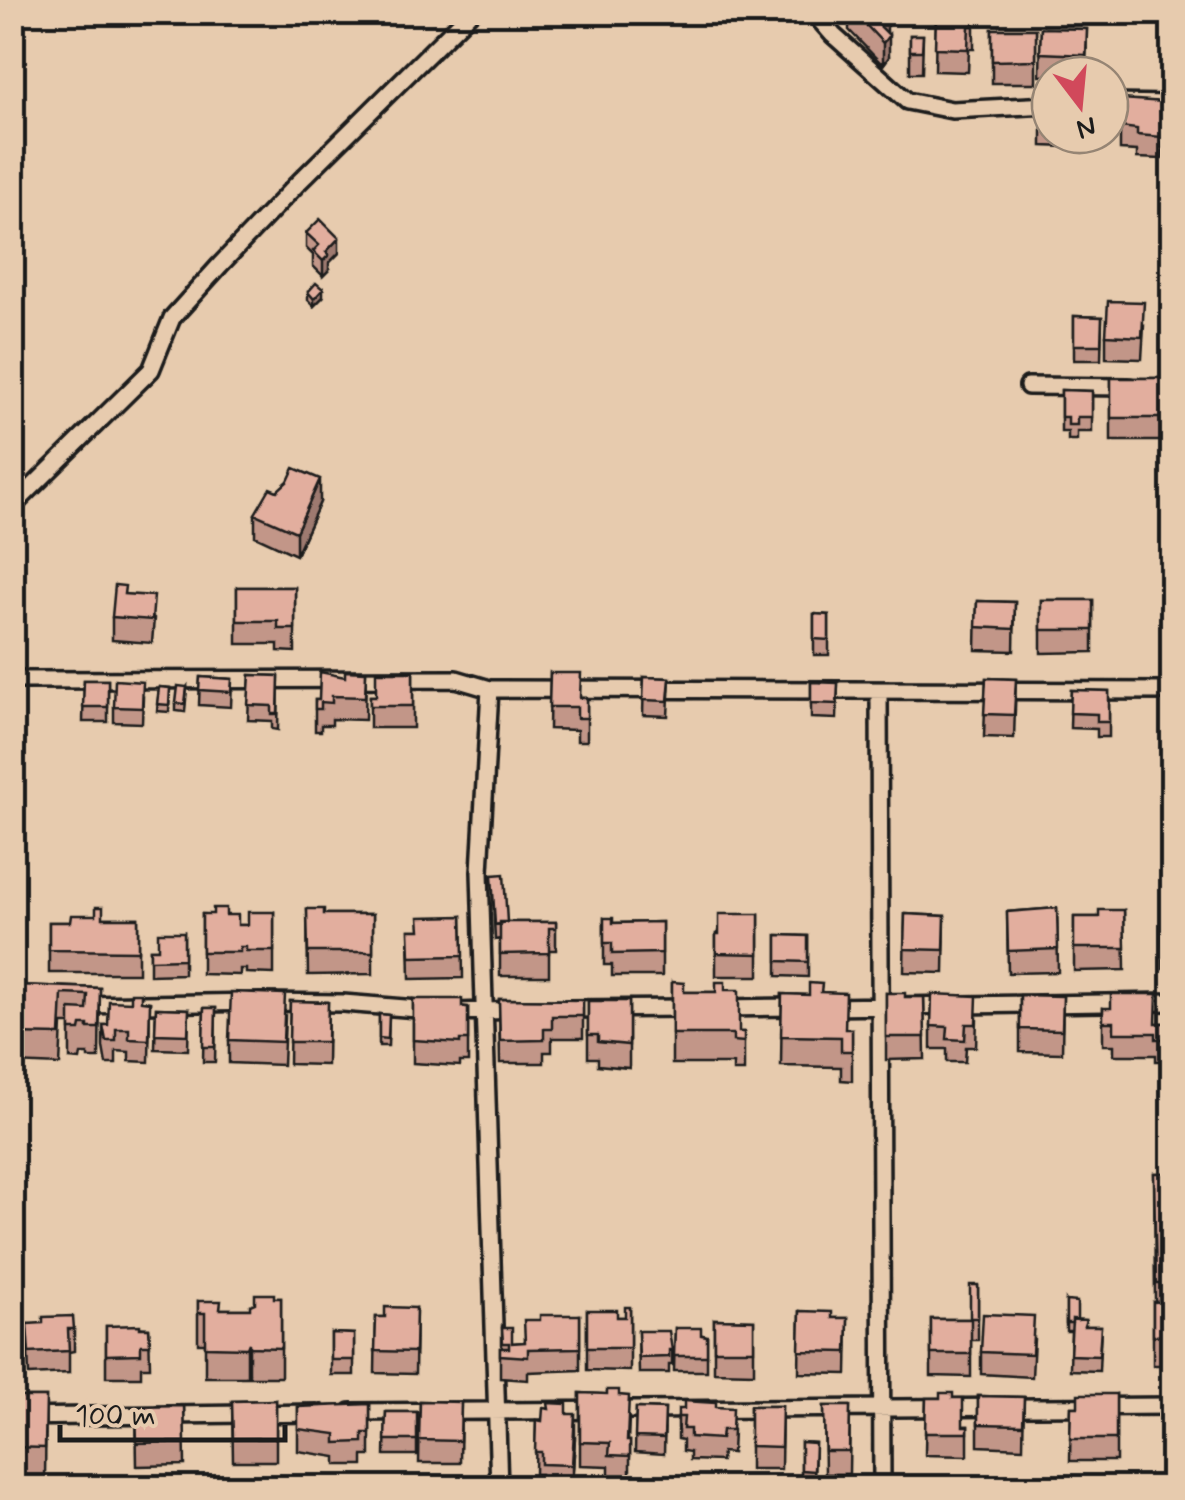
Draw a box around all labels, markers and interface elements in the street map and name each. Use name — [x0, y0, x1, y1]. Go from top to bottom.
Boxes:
north arrow — [1030, 55, 1130, 155]
text: N — [1072, 106, 1100, 147]
scale bar — [60, 1380, 285, 1442]
text: 100 m — [75, 1397, 156, 1436]

